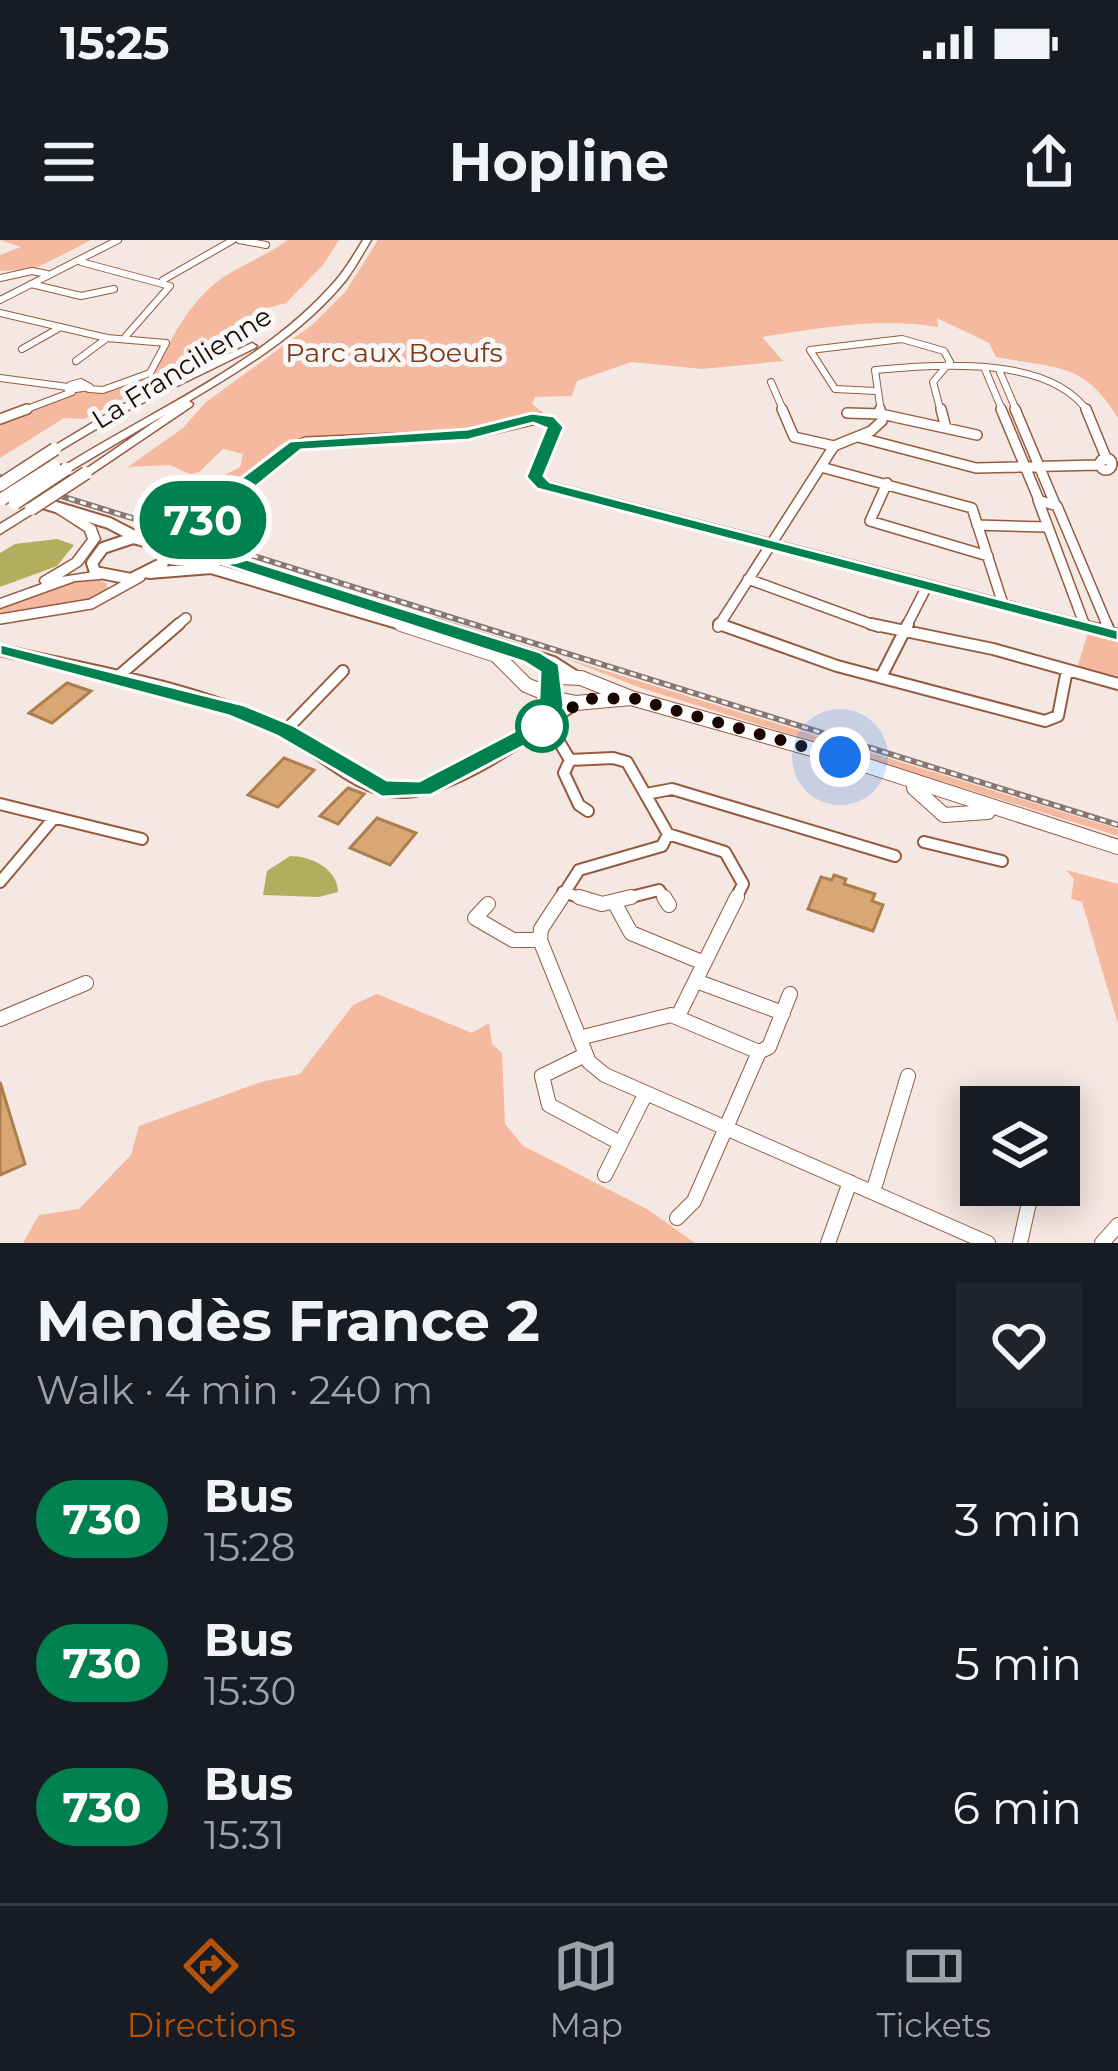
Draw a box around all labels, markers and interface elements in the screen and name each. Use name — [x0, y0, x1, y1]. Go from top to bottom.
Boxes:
text: 15:25 — [60, 15, 170, 70]
icon: menu — [36, 129, 102, 195]
text: Hopline — [449, 129, 669, 195]
icon: share — [1016, 129, 1082, 195]
street label: La Francilienne — [86, 299, 278, 436]
park label: Parc aux Boeufs — [285, 336, 503, 369]
line badge: 730 — [134, 481, 272, 559]
text: 730 — [163, 494, 243, 546]
unlabelled marker — [517, 701, 567, 751]
your location — [810, 727, 870, 787]
map controls — [960, 1086, 1080, 1206]
button: layers — [960, 1086, 1080, 1206]
button: heart — [956, 1282, 1082, 1408]
text: Mendès France 2 — [36, 1286, 540, 1355]
text: Walk · 4 min · 240 m — [36, 1366, 433, 1414]
text: Bus — [204, 1468, 293, 1523]
text: 3 min — [955, 1492, 1082, 1547]
text: 730 — [62, 1493, 142, 1545]
text: 15:28 — [204, 1523, 295, 1571]
text: Bus — [204, 1612, 293, 1667]
text: 5 min — [954, 1636, 1082, 1691]
text: 730 — [62, 1637, 142, 1689]
text: 15:30 — [204, 1667, 296, 1715]
text: Bus — [204, 1756, 293, 1811]
text: 6 min — [953, 1780, 1082, 1835]
text: 730 — [62, 1781, 142, 1833]
text: 15:31 — [204, 1811, 285, 1859]
tab: Directions — [127, 1933, 296, 2045]
tab: Map — [550, 1933, 623, 2045]
tab: Tickets — [877, 1933, 991, 2045]

